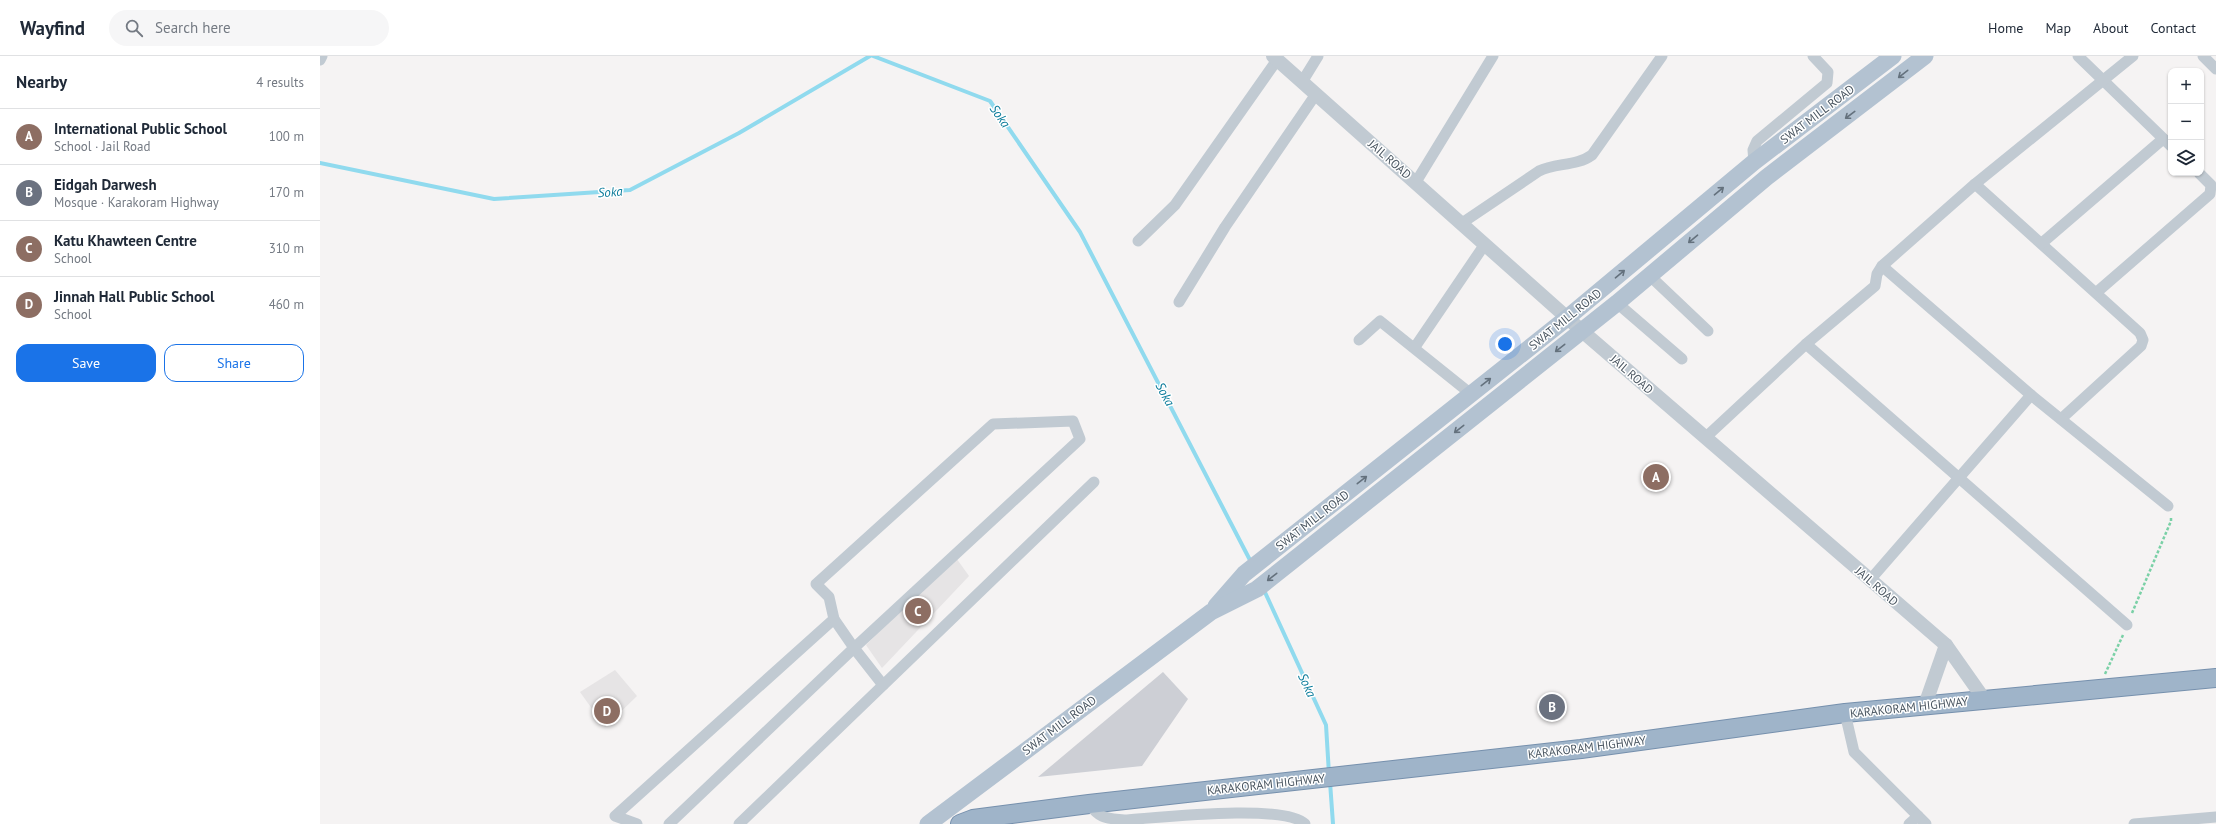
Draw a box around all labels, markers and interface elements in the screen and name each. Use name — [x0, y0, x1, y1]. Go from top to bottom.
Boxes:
search box — [109, 10, 389, 46]
text: Wayfind — [20, 16, 85, 40]
icon: search — [123, 17, 145, 39]
text: Search here — [155, 18, 231, 37]
text: Home — [1988, 19, 2023, 37]
text: Map — [2045, 19, 2071, 37]
text: About — [2093, 19, 2129, 37]
text: Contact — [2151, 19, 2196, 37]
map controls — [2168, 68, 2204, 176]
button: + — [2168, 68, 2204, 104]
one-way arrow — [1898, 69, 1909, 78]
text: Nearby — [16, 71, 67, 93]
text: 4 results — [256, 74, 304, 91]
street label: SWAT MILL ROAD — [1777, 81, 1857, 147]
water label: Soka — [986, 101, 1014, 132]
button: − — [2168, 104, 2204, 140]
one-way arrow — [1844, 110, 1855, 119]
text: International Public School — [54, 119, 227, 138]
text: A — [25, 128, 33, 145]
text: 100 m — [269, 128, 304, 145]
street label: JAIL ROAD — [1365, 136, 1415, 182]
text: School · Jail Road — [54, 138, 151, 155]
button: layers — [2168, 140, 2204, 176]
text: Eidgah Darwesh — [54, 175, 157, 194]
water label: Soka — [597, 183, 624, 201]
text: B — [25, 184, 33, 201]
text: 170 m — [269, 184, 304, 201]
one-way arrow — [1714, 186, 1725, 195]
text: Mosque · Karakoram Highway — [54, 194, 219, 211]
text: Katu Khawteen Centre — [54, 231, 197, 250]
one-way arrow — [1688, 235, 1699, 244]
text: C — [25, 240, 33, 257]
text: 310 m — [269, 240, 304, 257]
text: School — [54, 250, 92, 267]
one-way arrow — [1614, 270, 1625, 279]
street label: SWAT MILL ROAD — [1526, 285, 1604, 353]
text: Jinnah Hall Public School — [54, 287, 214, 306]
text: D — [25, 296, 33, 313]
text: 460 m — [269, 296, 304, 313]
text: School — [54, 306, 92, 323]
your location — [1495, 334, 1515, 354]
button: Save — [16, 344, 156, 382]
button: Share — [164, 344, 304, 382]
one-way arrow — [1555, 344, 1566, 352]
street label: JAIL ROAD — [1607, 351, 1657, 397]
one-way arrow — [1481, 378, 1491, 387]
water label: Soka — [1152, 379, 1179, 410]
one-way arrow — [1453, 425, 1464, 433]
pin: A — [1643, 462, 1669, 492]
one-way arrow — [1357, 476, 1368, 485]
street label: SWAT MILL ROAD — [1272, 487, 1352, 553]
street label: JAIL ROAD — [1852, 563, 1902, 609]
one-way arrow — [1266, 573, 1277, 582]
pin: C — [905, 596, 931, 626]
water label: Soka — [1294, 670, 1320, 700]
street label: SWAT MILL ROAD — [1019, 692, 1099, 758]
pin: B — [1539, 692, 1565, 722]
street label: KARAKORAM HIGHWAY — [1849, 693, 1969, 721]
pin: D — [594, 696, 620, 726]
street label: KARAKORAM HIGHWAY — [1527, 732, 1647, 762]
street label: KARAKORAM HIGHWAY — [1206, 770, 1326, 798]

